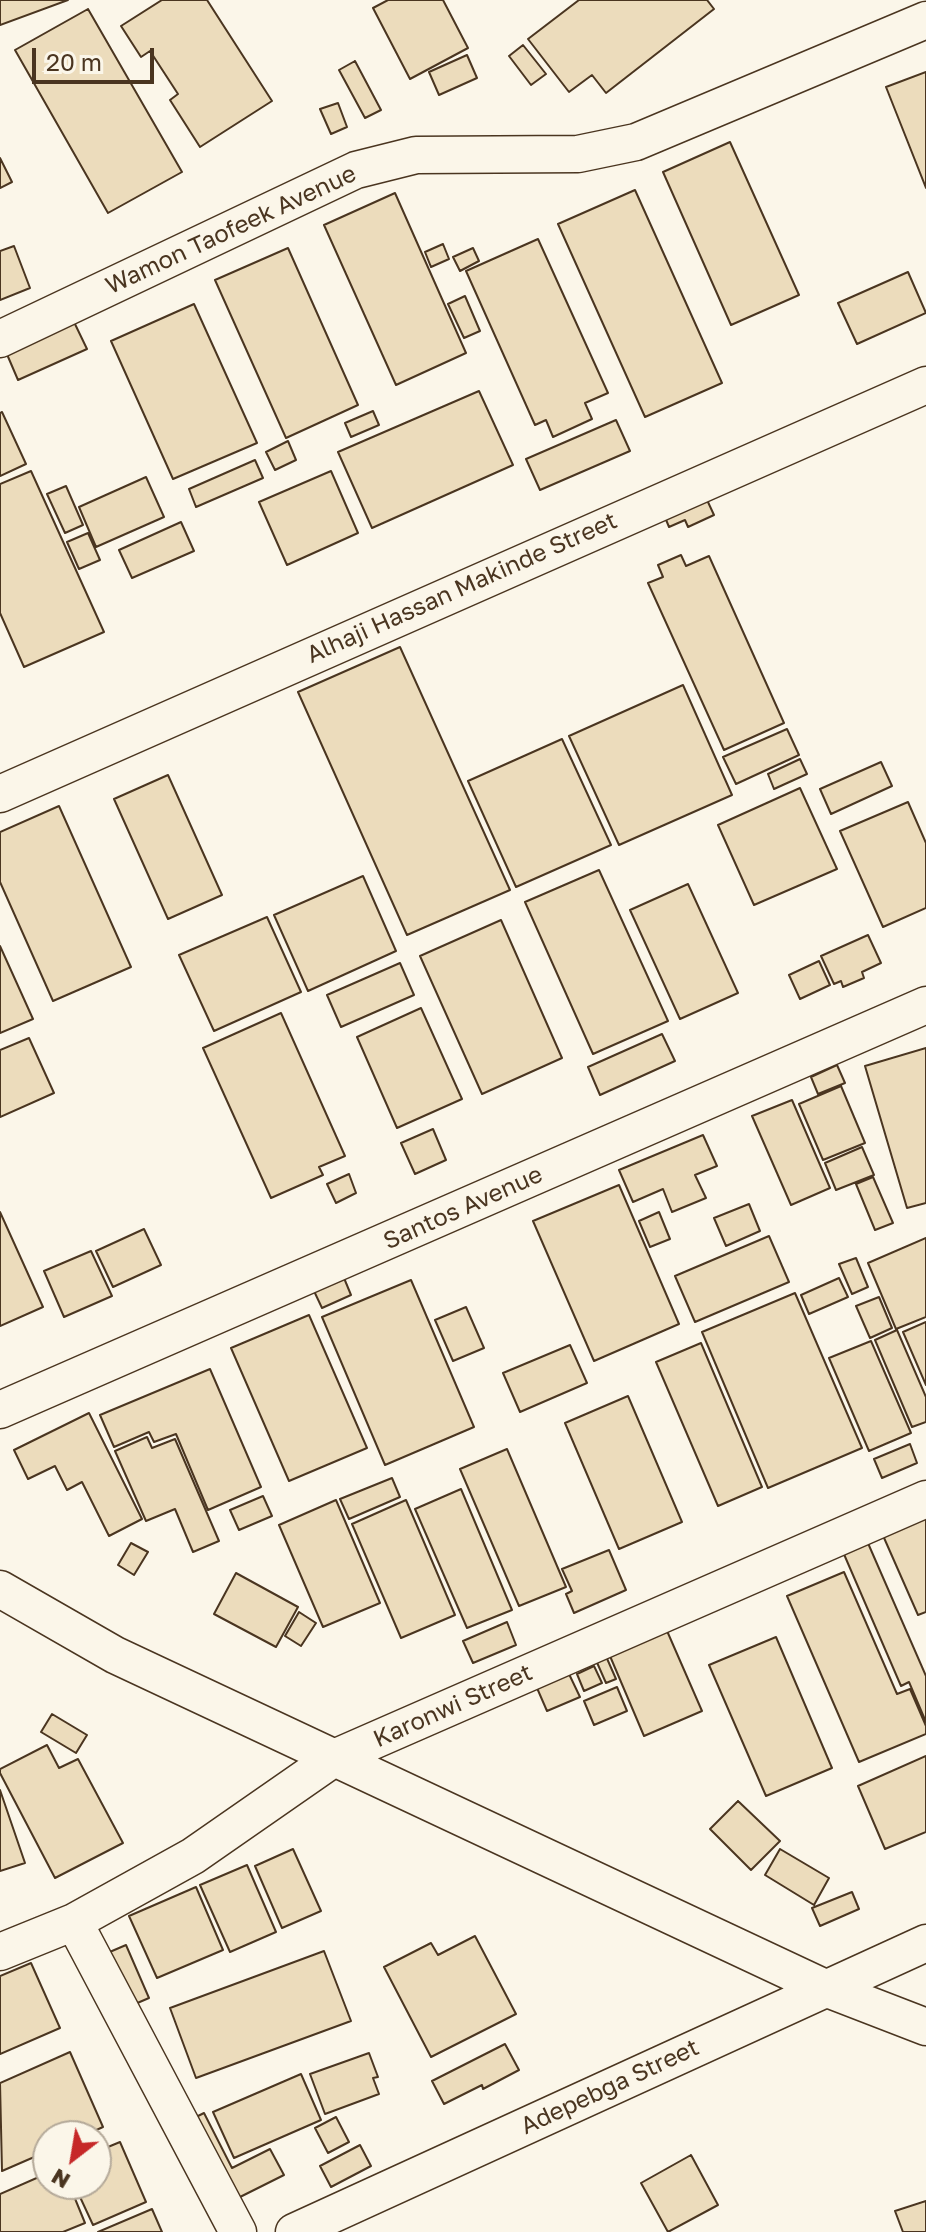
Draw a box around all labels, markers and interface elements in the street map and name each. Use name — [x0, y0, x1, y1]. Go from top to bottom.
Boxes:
scale bar — [36, 32, 158, 82]
text: 20 m — [46, 47, 102, 76]
street label: Wamon Taofeek Avenue — [101, 159, 361, 301]
street label: Alhaji Hassan Makinde Street — [302, 506, 622, 670]
street label: Santos Avenue — [379, 1160, 547, 1256]
street label: Karonwi Street — [369, 1658, 537, 1754]
street label: Adepebga Street — [516, 2033, 704, 2141]
north arrow — [32, 2120, 112, 2200]
text: N — [46, 2163, 75, 2195]

